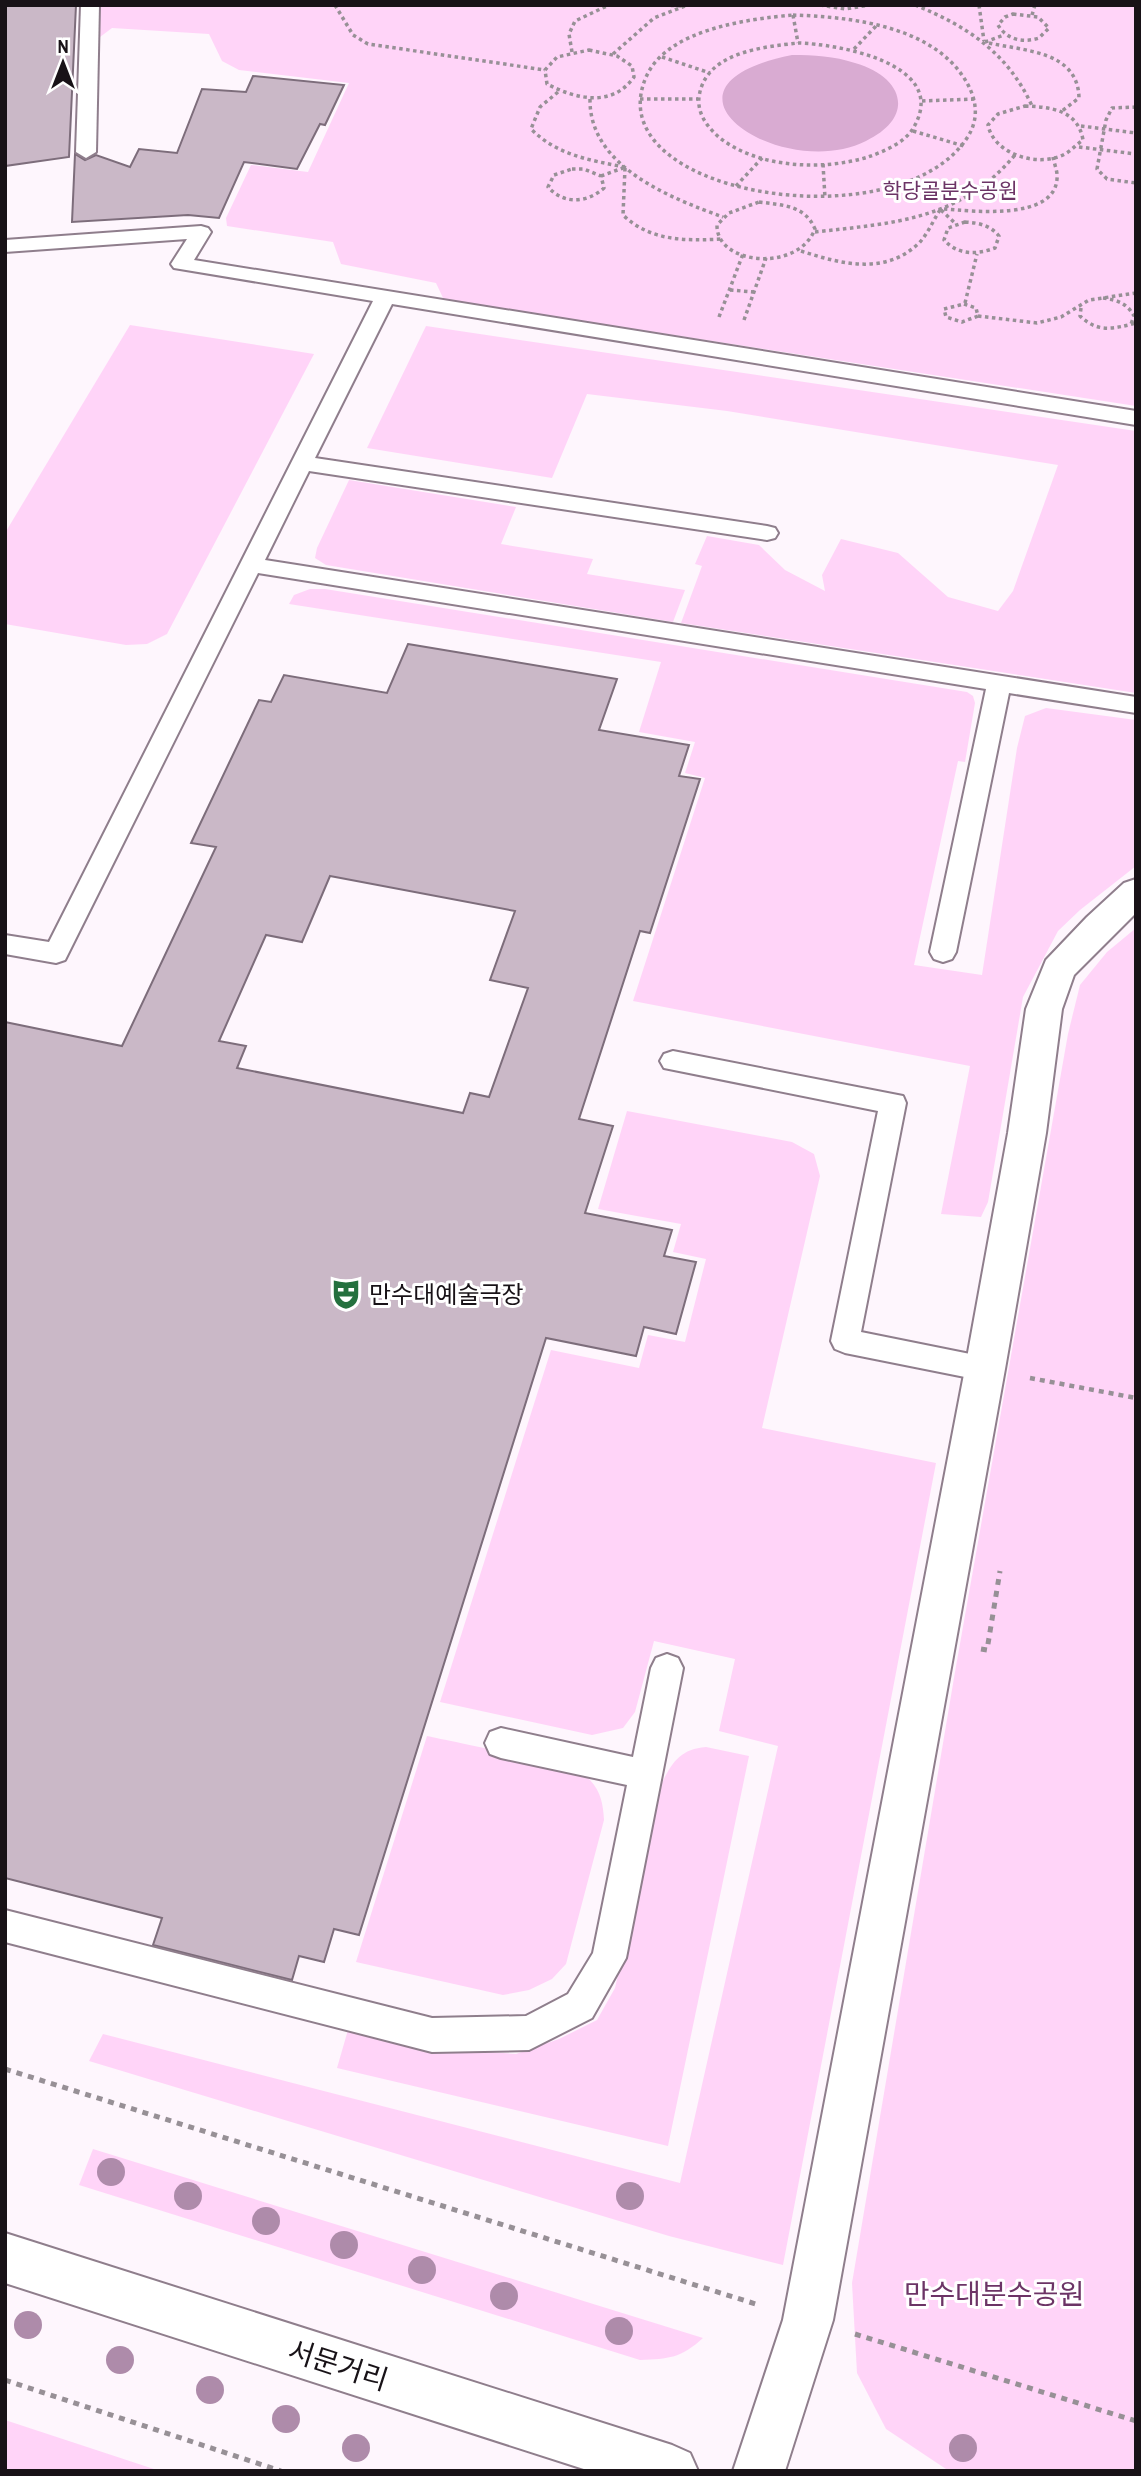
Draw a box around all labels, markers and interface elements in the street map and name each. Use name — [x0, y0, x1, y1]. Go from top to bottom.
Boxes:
north arrow — [28, 28, 98, 98]
text: N — [57, 33, 69, 59]
park label: 학당골분수공원 — [882, 176, 1018, 205]
theatre icon: 만수대예술극장 — [329, 1277, 363, 1311]
place label: 만수대예술극장 — [369, 1278, 524, 1310]
park label: 만수대분수공원 — [904, 2275, 1084, 2313]
street label: 서문거리 — [283, 2331, 393, 2399]

